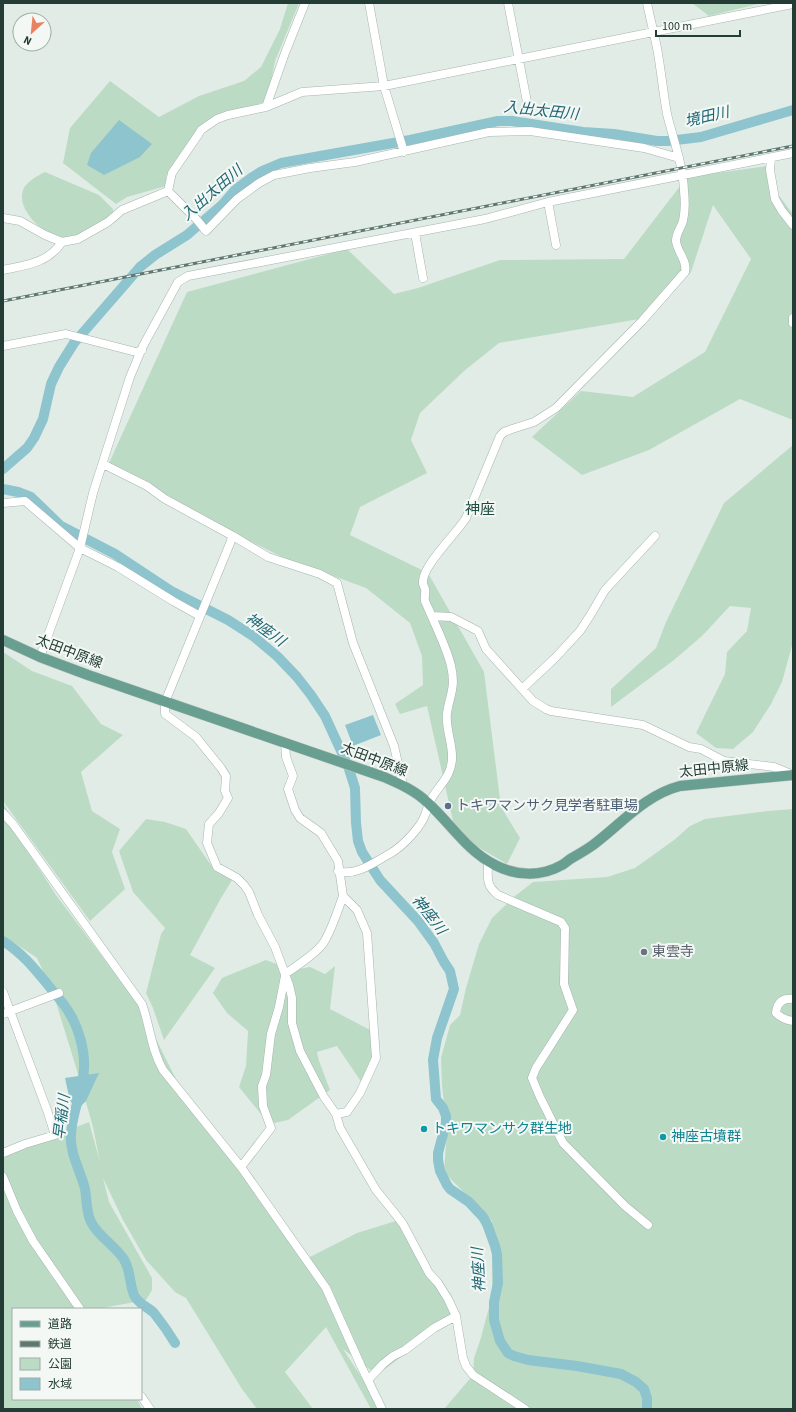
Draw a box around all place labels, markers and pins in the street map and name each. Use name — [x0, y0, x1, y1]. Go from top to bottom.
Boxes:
place label: トキワマンサク見学者駐車場 — [456, 796, 638, 816]
marker: トキワマンサク見学者駐車場 — [443, 801, 453, 811]
place label: 東雲寺 — [652, 942, 694, 962]
marker: 東雲寺 — [639, 947, 649, 957]
place label: トキワマンサク群生地 — [432, 1119, 572, 1139]
marker: トキワマンサク群生地 — [419, 1124, 429, 1134]
place label: 神座古墳群 — [671, 1127, 741, 1147]
marker: 神座古墳群 — [658, 1132, 668, 1142]

